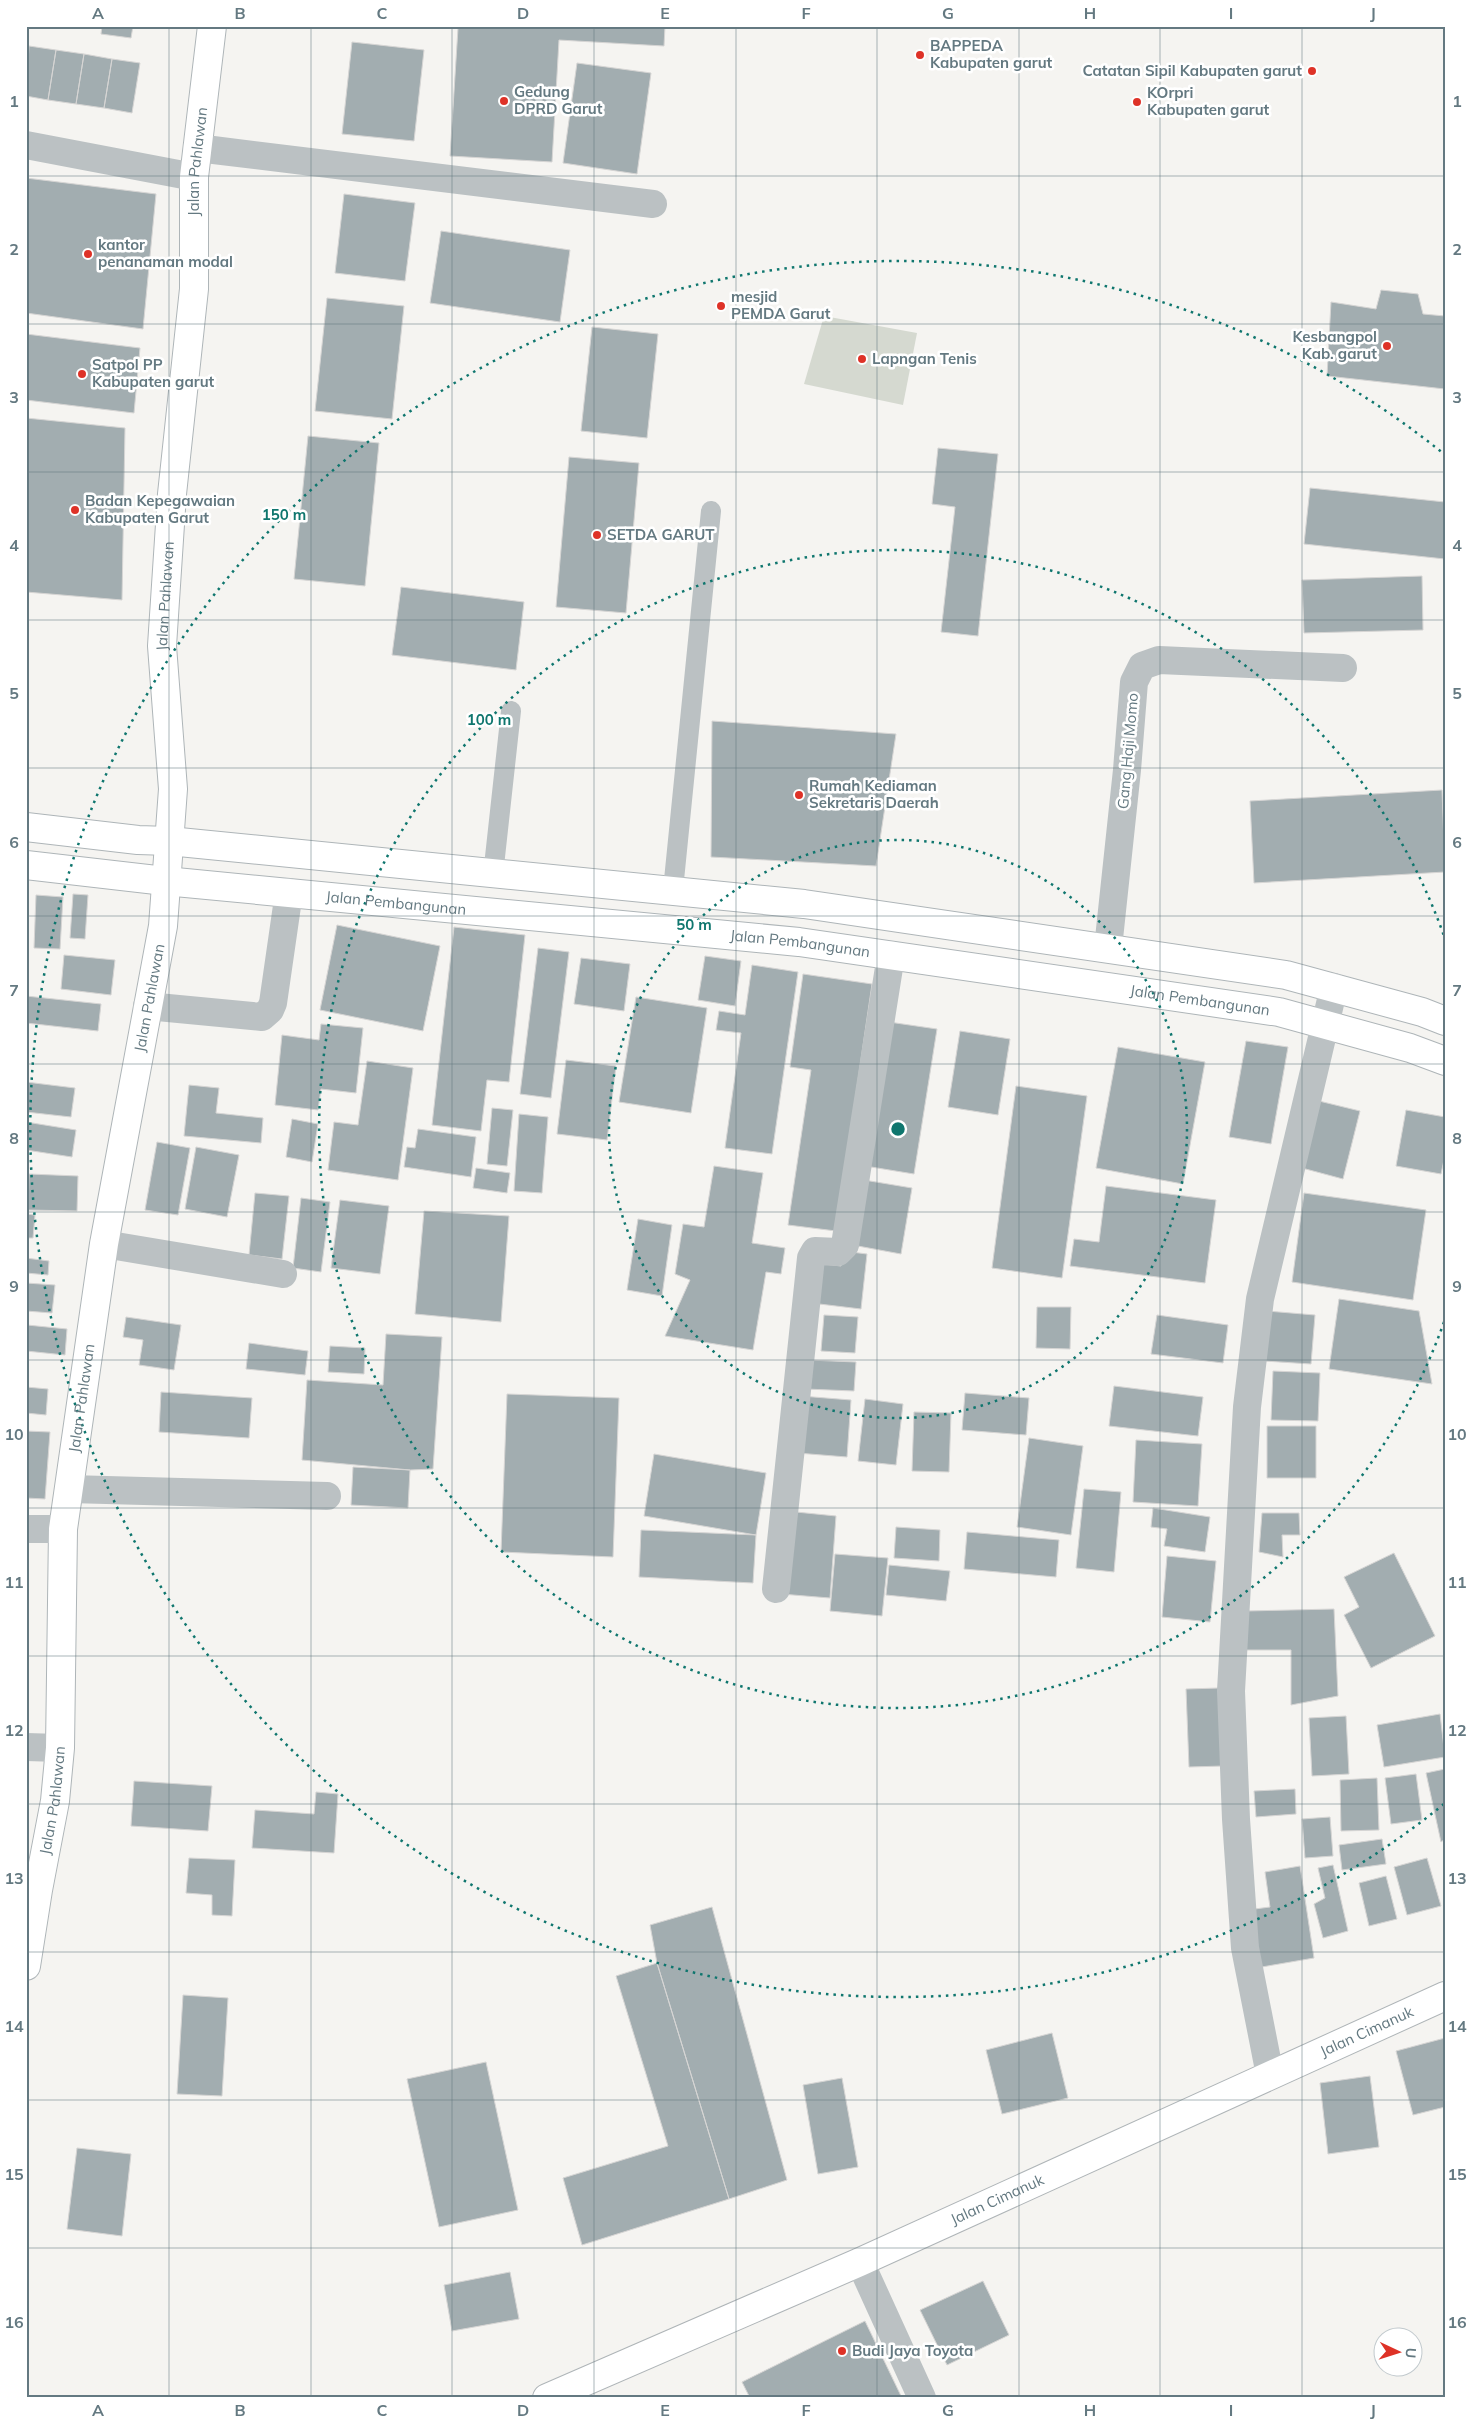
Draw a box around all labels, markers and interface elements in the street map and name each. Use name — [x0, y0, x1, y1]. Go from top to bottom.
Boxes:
text: A — [92, 3, 104, 23]
text: B — [234, 3, 246, 23]
text: C — [377, 3, 388, 23]
text: D — [517, 3, 529, 23]
text: E — [660, 3, 670, 23]
text: F — [801, 3, 811, 23]
text: G — [942, 3, 954, 23]
text: H — [1084, 3, 1096, 23]
text: I — [1229, 3, 1233, 23]
text: J — [1370, 3, 1376, 23]
place label: BAPPEDA Kabupaten garut — [930, 36, 1053, 72]
marker: BAPPEDA Kabupaten garut — [914, 49, 926, 61]
place label: Catatan Sipil Kabupaten garut — [1082, 61, 1302, 80]
marker: Catatan Sipil Kabupaten garut — [1306, 65, 1318, 77]
place label: Gedung DPRD Garut — [514, 82, 603, 118]
place label: KOrpri Kabupaten garut — [1147, 83, 1270, 119]
text: 1 — [9, 91, 19, 111]
text: 1 — [1452, 91, 1462, 111]
marker: Gedung DPRD Garut — [498, 95, 510, 107]
marker: KOrpri Kabupaten garut — [1131, 96, 1143, 108]
street label: Jalan Pahlawan — [184, 106, 211, 216]
place label: kantor penanaman modal — [98, 235, 233, 271]
text: 2 — [9, 239, 19, 259]
text: 2 — [1452, 239, 1462, 259]
marker: kantor penanaman modal — [82, 248, 94, 260]
place label: mesjid PEMDA Garut — [731, 287, 831, 323]
marker: mesjid PEMDA Garut — [715, 300, 727, 312]
place label: Kesbangpol Kab. garut — [1292, 327, 1377, 363]
marker: Kesbangpol Kab. garut — [1381, 340, 1393, 352]
place label: Lapngan Tenis — [872, 349, 977, 368]
marker: Lapngan Tenis — [856, 353, 868, 365]
place label: Satpol PP Kabupaten garut — [92, 355, 215, 391]
marker: Satpol PP Kabupaten garut — [76, 368, 88, 380]
text: 3 — [9, 387, 19, 407]
text: 3 — [1452, 387, 1462, 407]
place label: Badan Kepegawaian Kabupaten Garut — [85, 491, 235, 527]
marker: Badan Kepegawaian Kabupaten Garut — [69, 504, 81, 516]
text: 150 m — [262, 505, 306, 524]
place label: SETDA GARUT — [607, 525, 715, 544]
marker: SETDA GARUT — [591, 529, 603, 541]
text: 4 — [9, 535, 19, 555]
text: 4 — [1452, 535, 1462, 555]
street label: Jalan Pahlawan — [152, 541, 178, 652]
text: 5 — [9, 683, 19, 703]
text: 5 — [1452, 683, 1462, 703]
street label: Gang Haji Momo — [1113, 692, 1142, 810]
text: 100 m — [467, 710, 511, 729]
place label: Rumah Kediaman Sekretaris Daerah — [809, 776, 939, 812]
marker: Rumah Kediaman Sekretaris Daerah — [793, 789, 805, 801]
text: 6 — [9, 832, 19, 852]
text: 6 — [1452, 832, 1462, 852]
street label: Jalan Pembangunan — [325, 887, 467, 919]
text: 50 m — [676, 915, 712, 934]
street label: Jalan Pembangunan — [729, 925, 871, 961]
street label: Jalan Pahlawan — [130, 942, 169, 1054]
text: 7 — [9, 980, 19, 1000]
street label: Jalan Pembangunan — [1129, 980, 1271, 1020]
text: 7 — [1452, 980, 1462, 1000]
centre of rings — [889, 1120, 907, 1138]
text: 8 — [9, 1128, 19, 1148]
text: 8 — [1452, 1128, 1462, 1148]
text: 9 — [9, 1276, 19, 1296]
text: 9 — [1452, 1276, 1462, 1296]
street label: Jalan Pahlawan — [64, 1342, 99, 1454]
text: 10 — [4, 1424, 24, 1444]
text: 10 — [1447, 1424, 1467, 1444]
text: 11 — [4, 1572, 24, 1592]
text: 11 — [1447, 1572, 1467, 1592]
text: 12 — [4, 1720, 24, 1740]
text: 12 — [1447, 1720, 1467, 1740]
street label: Jalan Pahlawan — [35, 1745, 69, 1856]
text: 13 — [4, 1868, 24, 1888]
text: 13 — [1447, 1868, 1467, 1888]
street label: Jalan Cimanuk — [1317, 2002, 1417, 2061]
text: 14 — [4, 2016, 24, 2036]
text: 14 — [1447, 2016, 1467, 2036]
text: 15 — [4, 2164, 24, 2184]
text: 15 — [1447, 2164, 1467, 2184]
street label: Jalan Cimanuk — [947, 2170, 1047, 2229]
text: 16 — [4, 2312, 24, 2332]
text: 16 — [1447, 2312, 1467, 2332]
north arrow — [1374, 2326, 1424, 2376]
place label: Budi Jaya Toyota — [852, 2341, 973, 2360]
marker: Budi Jaya Toyota — [836, 2345, 848, 2357]
text: U — [1402, 2347, 1420, 2359]
text: A — [92, 2400, 104, 2420]
text: B — [234, 2400, 246, 2420]
text: C — [377, 2400, 388, 2420]
text: D — [517, 2400, 529, 2420]
text: E — [660, 2400, 670, 2420]
text: F — [801, 2400, 811, 2420]
text: G — [942, 2400, 954, 2420]
text: H — [1084, 2400, 1096, 2420]
text: I — [1229, 2400, 1233, 2420]
text: J — [1370, 2400, 1376, 2420]

